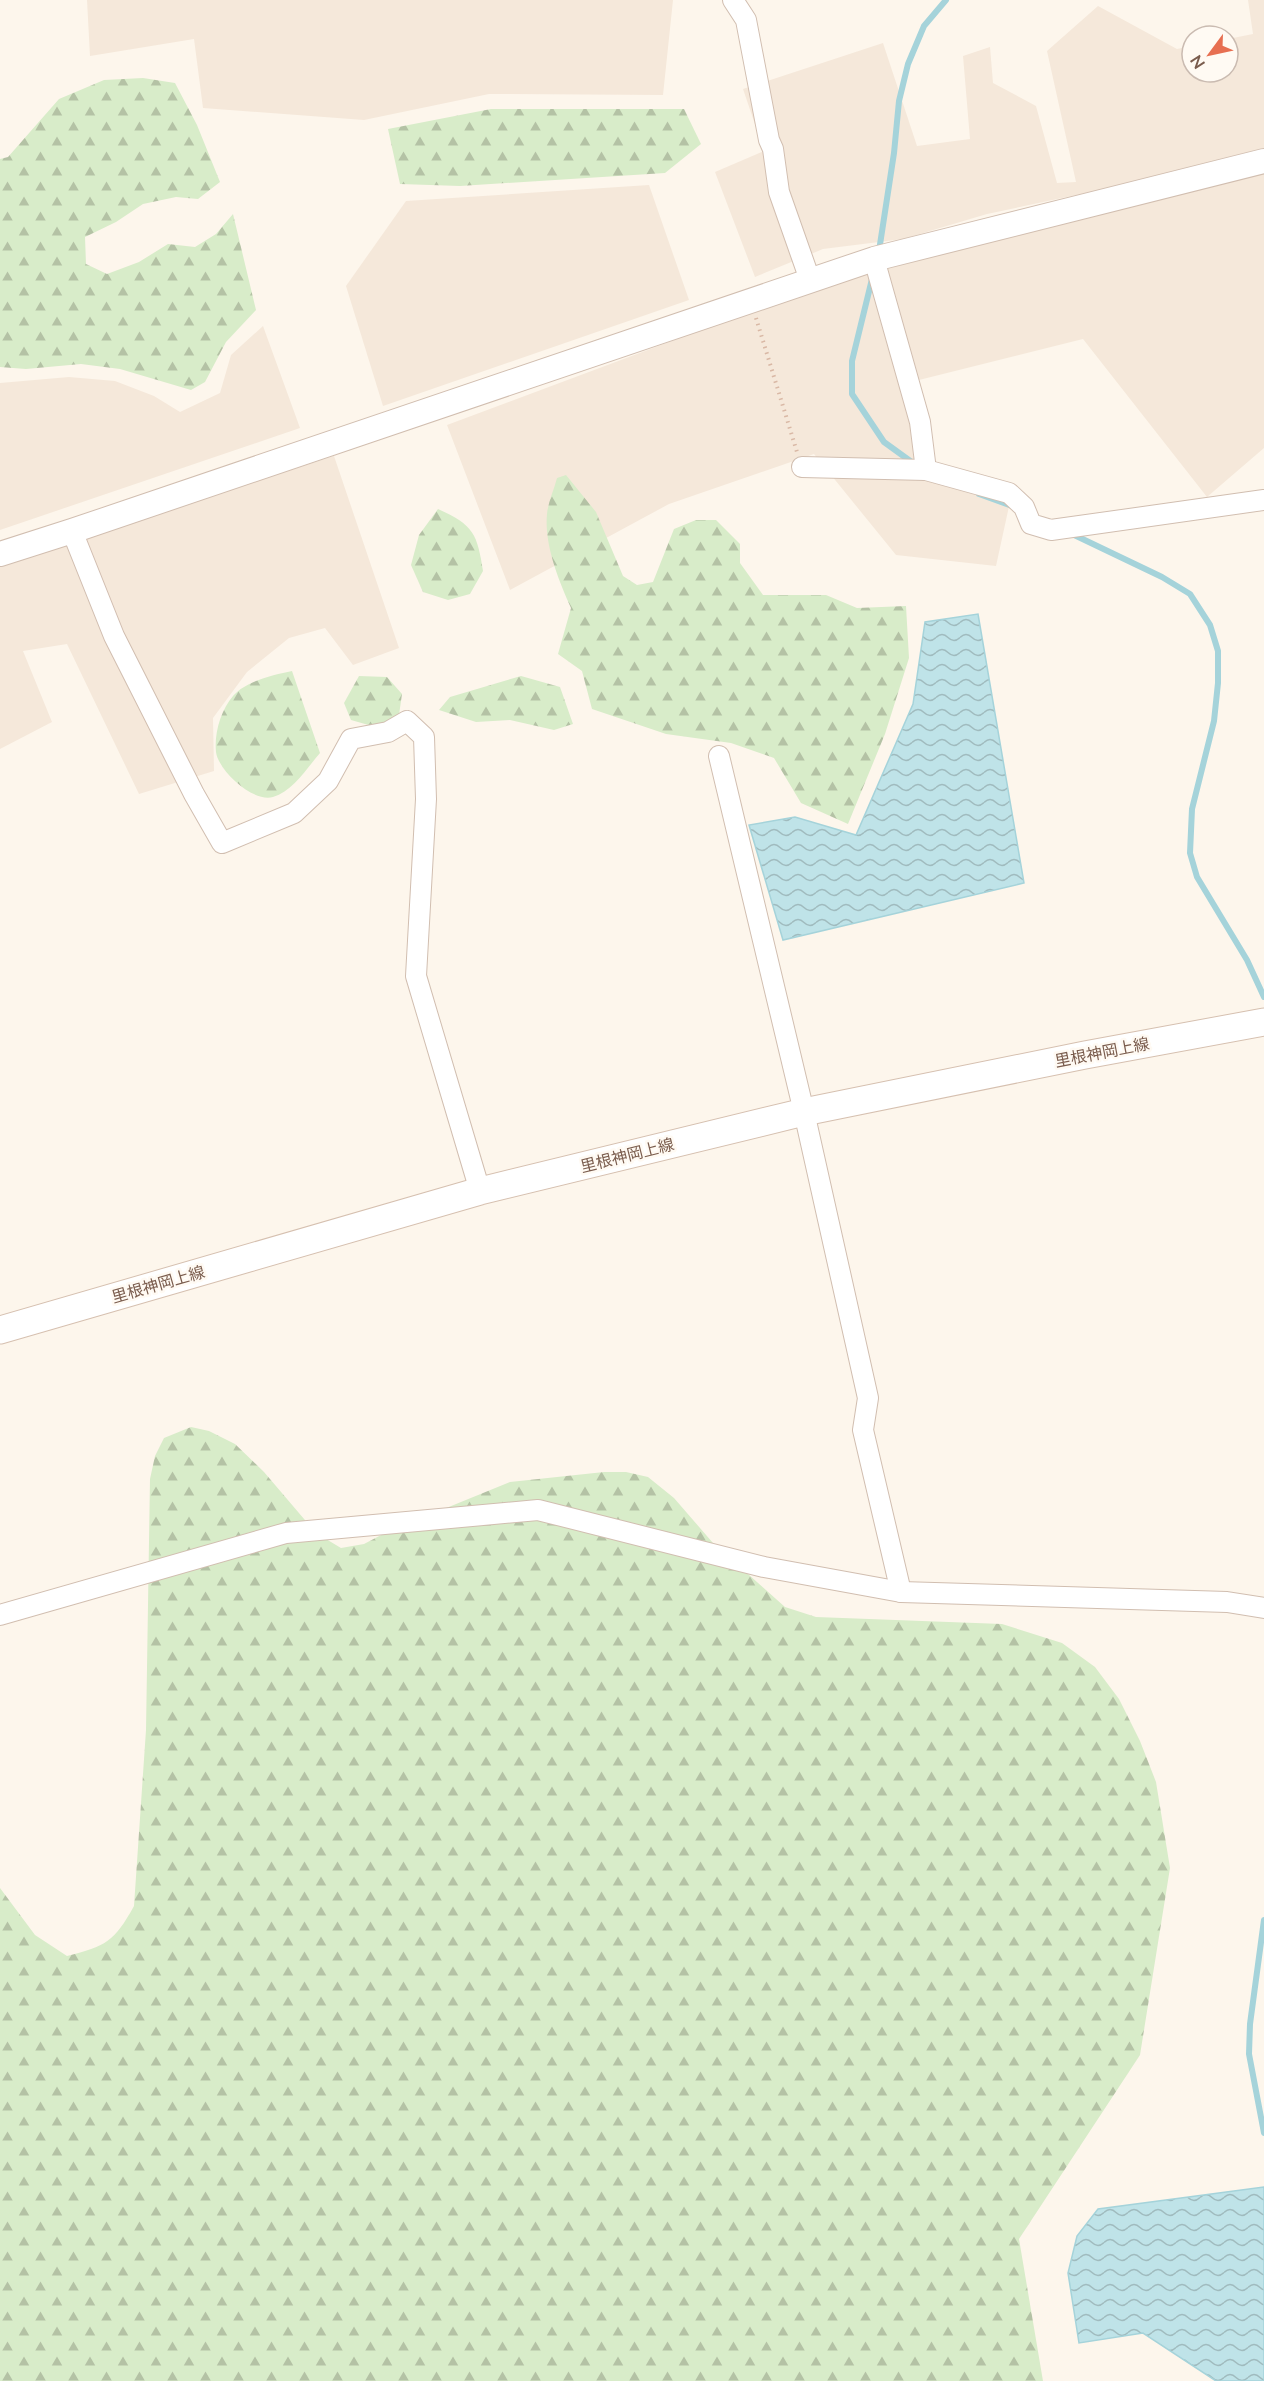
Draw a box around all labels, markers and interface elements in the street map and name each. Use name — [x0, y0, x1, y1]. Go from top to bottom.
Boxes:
north arrow — [1180, 24, 1240, 84]
text: N — [1186, 52, 1208, 73]
street label: 里根神岡上線 — [1053, 1033, 1151, 1070]
street label: 里根神岡上線 — [578, 1134, 676, 1175]
street label: 里根神岡上線 — [109, 1261, 207, 1306]

